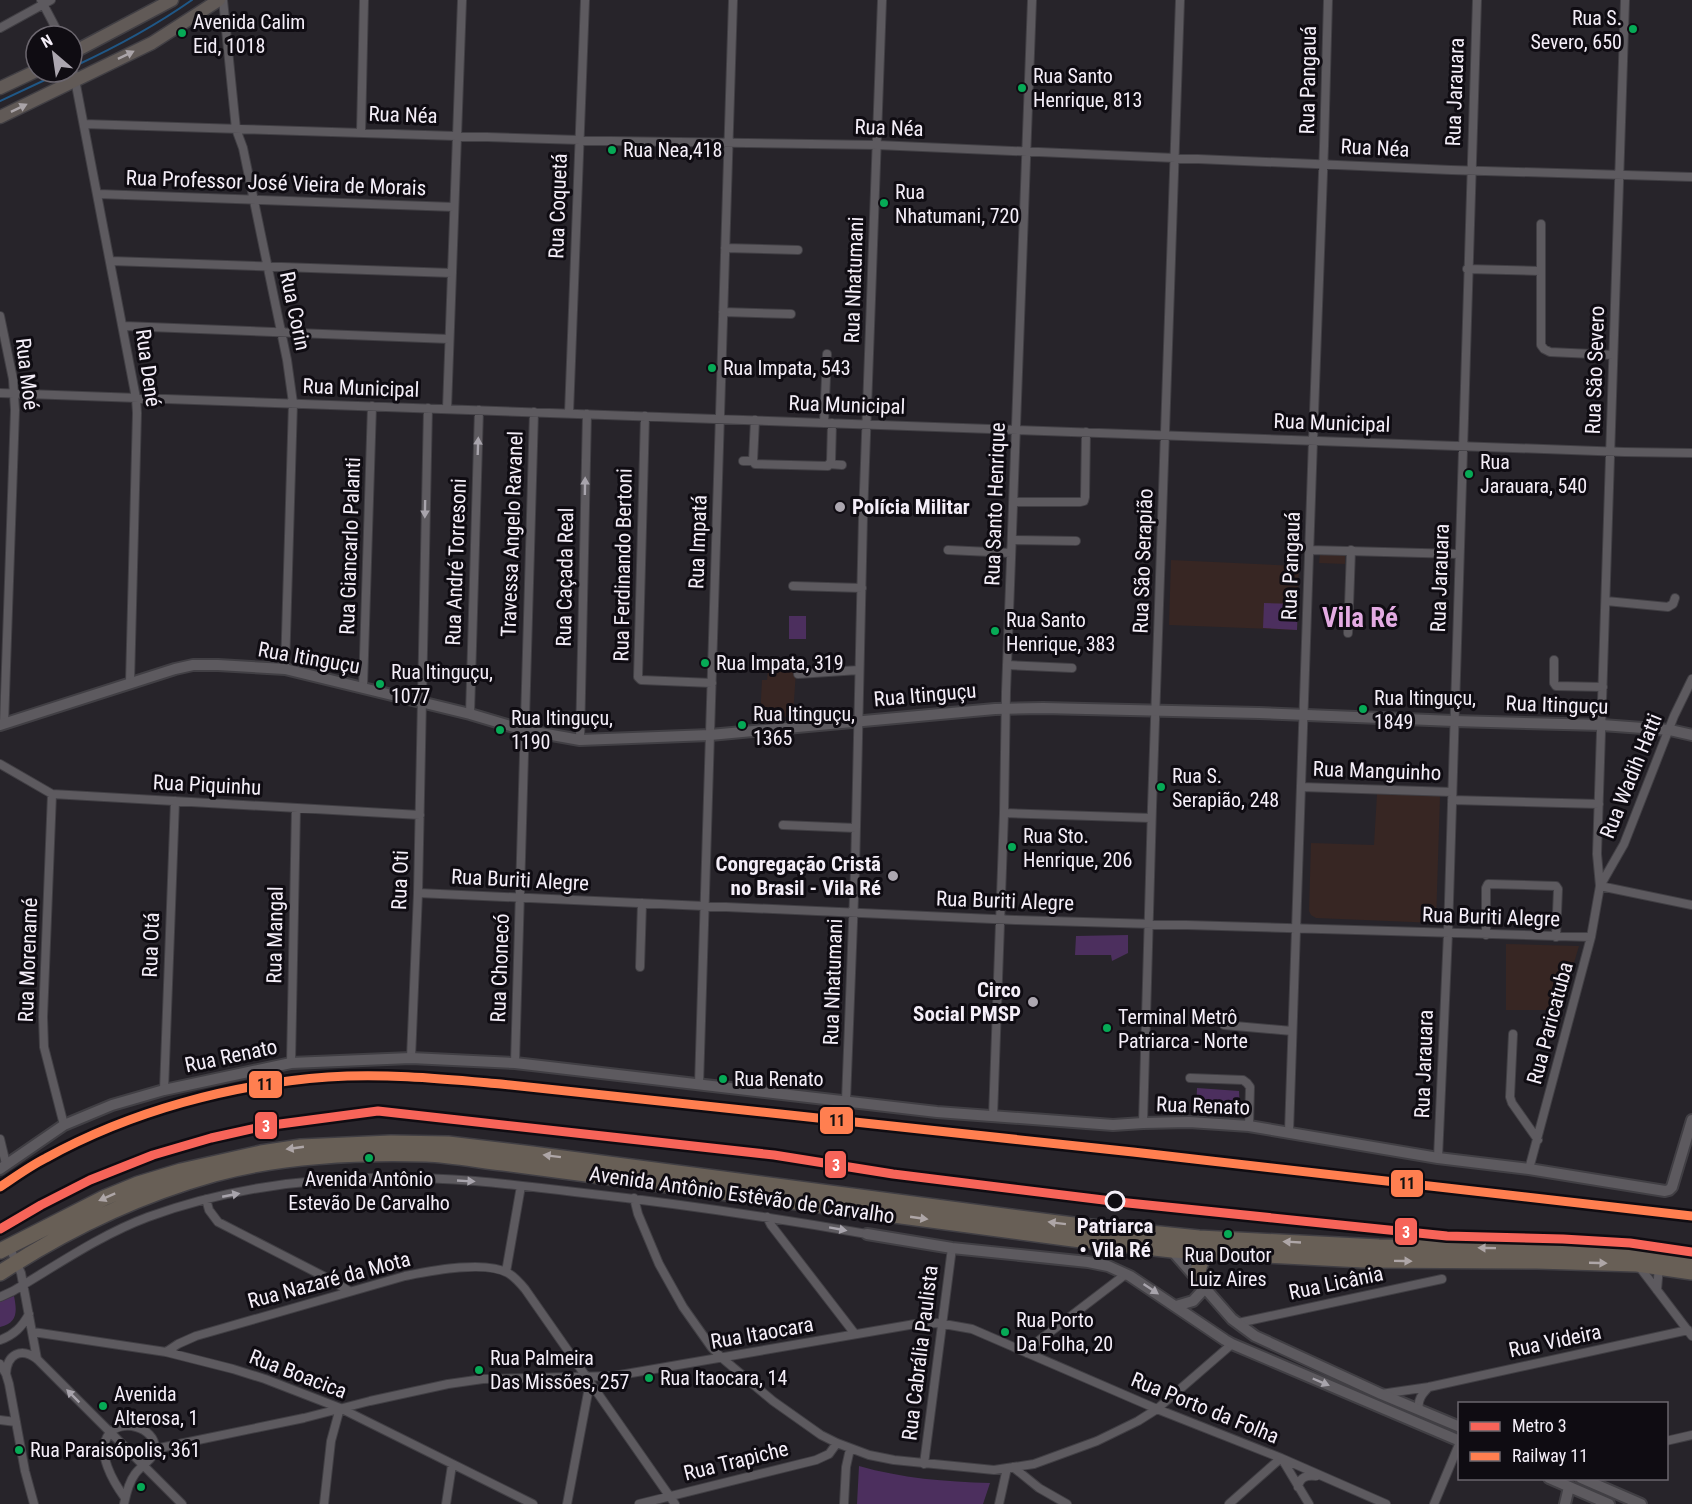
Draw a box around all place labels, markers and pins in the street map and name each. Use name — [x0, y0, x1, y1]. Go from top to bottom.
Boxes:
place label: Rua S. Severo, 650 — [1530, 6, 1622, 54]
place label: Avenida Calim Eid, 1018 — [193, 10, 305, 58]
marker: Rua S. Severo, 650 — [1627, 23, 1639, 35]
marker: Avenida Calim Eid, 1018 — [176, 27, 188, 39]
place label: Rua Santo Henrique, 813 — [1033, 64, 1142, 112]
marker: Rua Santo Henrique, 813 — [1016, 82, 1028, 94]
place label: Rua Nea,418 — [623, 138, 722, 162]
marker: Rua Nea,418 — [606, 144, 618, 156]
place label: Rua Nhatumani, 720 — [895, 180, 1019, 228]
marker: Rua Nhatumani, 720 — [878, 197, 890, 209]
place label: Rua Impata, 543 — [723, 356, 851, 380]
marker: Rua Impata, 543 — [706, 362, 718, 374]
place label: Rua Jarauara, 540 — [1480, 450, 1587, 498]
marker: Rua Jarauara, 540 — [1463, 468, 1475, 480]
place label: Polícia Militar — [852, 495, 970, 519]
marker: Polícia Militar — [833, 500, 847, 514]
place label: Rua Santo Henrique, 383 — [1006, 608, 1115, 656]
marker: Rua Santo Henrique, 383 — [989, 625, 1001, 637]
place label: Rua Impata, 319 — [716, 651, 844, 675]
marker: Rua Impata, 319 — [699, 657, 711, 669]
place label: Rua Itinguçu, 1077 — [391, 660, 493, 708]
marker: Rua Itinguçu, 1077 — [374, 678, 386, 690]
place label: Rua Itinguçu, 1849 — [1374, 686, 1476, 734]
place label: Rua Itinguçu, 1365 — [753, 702, 855, 750]
marker: Rua Itinguçu, 1849 — [1357, 703, 1369, 715]
place label: Rua Itinguçu, 1190 — [511, 706, 613, 754]
marker: Rua Itinguçu, 1365 — [736, 719, 748, 731]
marker: Rua Itinguçu, 1190 — [494, 724, 506, 736]
place label: Rua S. Serapião, 248 — [1172, 764, 1279, 812]
marker: Rua S. Serapião, 248 — [1155, 781, 1167, 793]
place label: Rua Sto. Henrique, 206 — [1023, 824, 1132, 872]
marker: Rua Sto. Henrique, 206 — [1006, 841, 1018, 853]
place label: Congregação Cristã no Brasil - Vila Ré — [715, 852, 881, 900]
marker: Congregação Cristã no Brasil - Vila Ré — [886, 869, 900, 883]
place label: Circo Social PMSP — [913, 978, 1021, 1026]
marker: Circo Social PMSP — [1026, 995, 1040, 1009]
place label: Terminal Metrô Patriarca - Norte — [1118, 1005, 1248, 1053]
marker: Terminal Metrô Patriarca - Norte — [1101, 1022, 1113, 1034]
place label: Rua Renato — [734, 1067, 823, 1091]
marker: Rua Renato — [717, 1073, 729, 1085]
marker: Avenida Antônio Estevão De Carvalho — [363, 1152, 375, 1164]
place label: Avenida Antônio Estevão De Carvalho — [288, 1167, 450, 1215]
marker: Patriarca • Vila Ré — [1105, 1191, 1125, 1211]
place label: Patriarca • Vila Ré — [1077, 1214, 1153, 1262]
marker: Rua Doutor Luiz Aires — [1222, 1228, 1234, 1240]
place label: Rua Doutor Luiz Aires — [1184, 1243, 1272, 1291]
place label: Rua Porto Da Folha, 20 — [1016, 1308, 1113, 1356]
marker: Rua Porto Da Folha, 20 — [999, 1326, 1011, 1338]
place label: Rua Palmeira Das Missões, 257 — [490, 1346, 629, 1394]
marker: Rua Palmeira Das Missões, 257 — [473, 1364, 485, 1376]
place label: Rua Itaocara, 14 — [660, 1366, 787, 1390]
marker: Rua Itaocara, 14 — [643, 1372, 655, 1384]
place label: Avenida Alterosa, 1 — [114, 1382, 198, 1430]
marker: Avenida Alterosa, 1 — [97, 1400, 109, 1412]
place label: Rua Paraisópolis, 361 — [30, 1438, 200, 1462]
marker: Rua Paraisópolis, 361 — [13, 1444, 25, 1456]
unlabelled marker — [135, 1481, 147, 1493]

